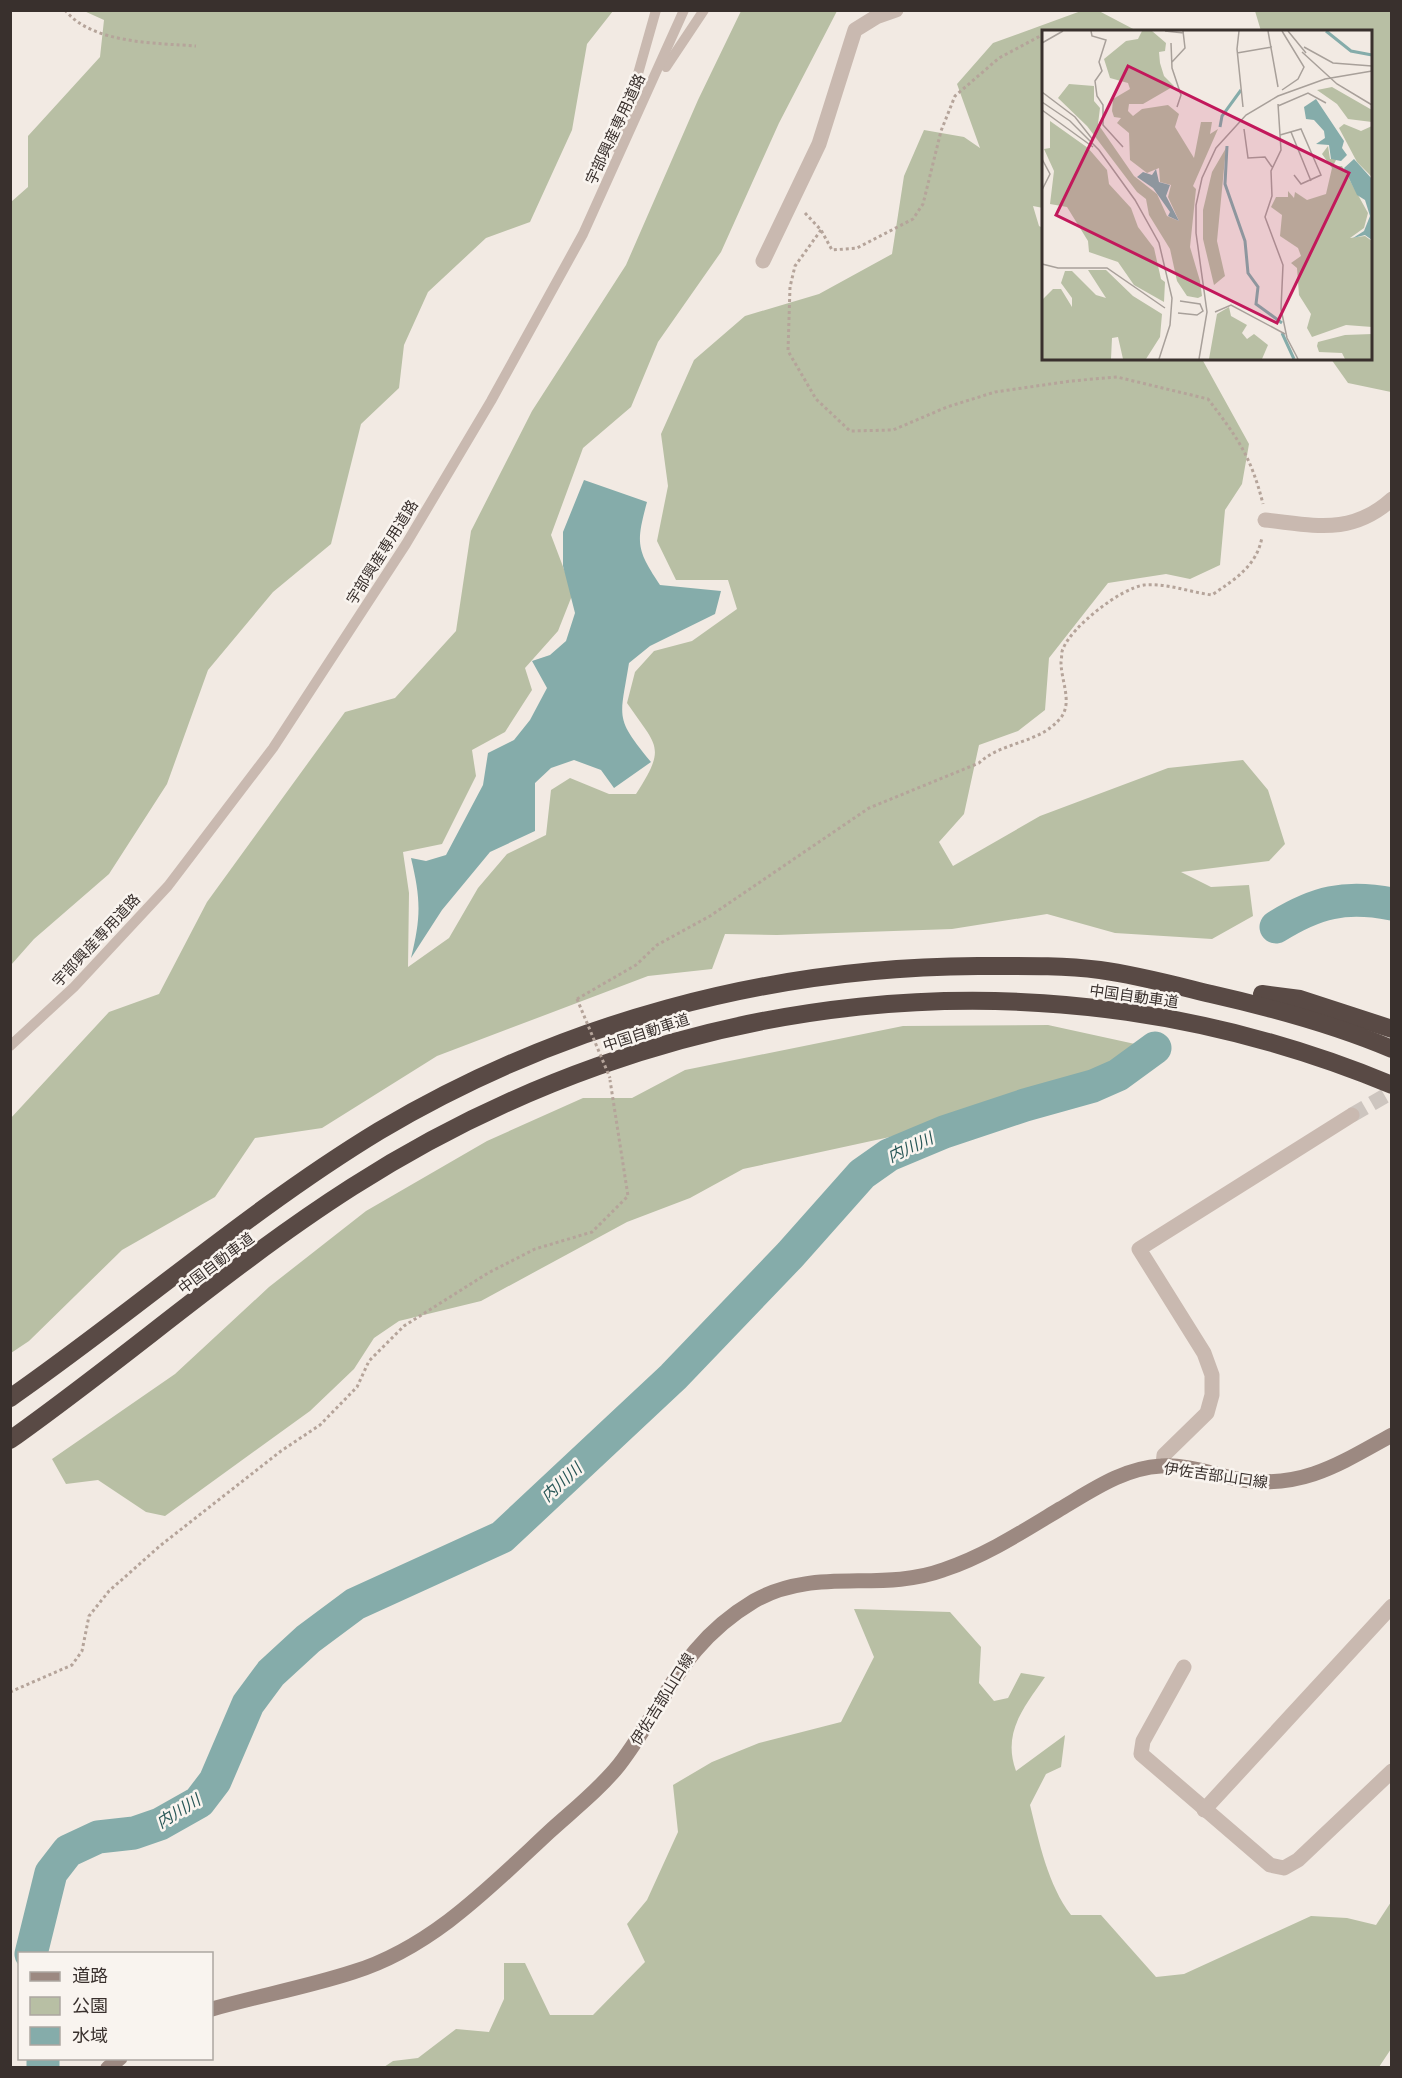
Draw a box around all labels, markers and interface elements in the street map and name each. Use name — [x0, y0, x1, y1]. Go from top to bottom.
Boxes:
inset map — [1042, 30, 1372, 360]
street label: 宇部興産専用道路 — [580, 70, 650, 188]
street label: 宇部興産専用道路 — [341, 496, 423, 608]
street label: 宇部興産専用道路 — [47, 889, 145, 991]
street label: 中国自動車道 — [1088, 979, 1180, 1013]
street label: 中国自動車道 — [600, 1008, 692, 1056]
water label: 内川川 — [884, 1126, 938, 1167]
street label: 中国自動車道 — [174, 1228, 258, 1298]
water label: 内川川 — [536, 1456, 588, 1506]
street label: 伊佐吉部山口線 — [1163, 1457, 1269, 1493]
street label: 伊佐吉部山口線 — [625, 1649, 699, 1749]
water label: 内川川 — [152, 1788, 206, 1833]
legend — [18, 1952, 213, 2060]
text: 道路 — [72, 1963, 108, 1988]
text: 公園 — [72, 1993, 108, 2018]
text: 水域 — [72, 2023, 108, 2048]

